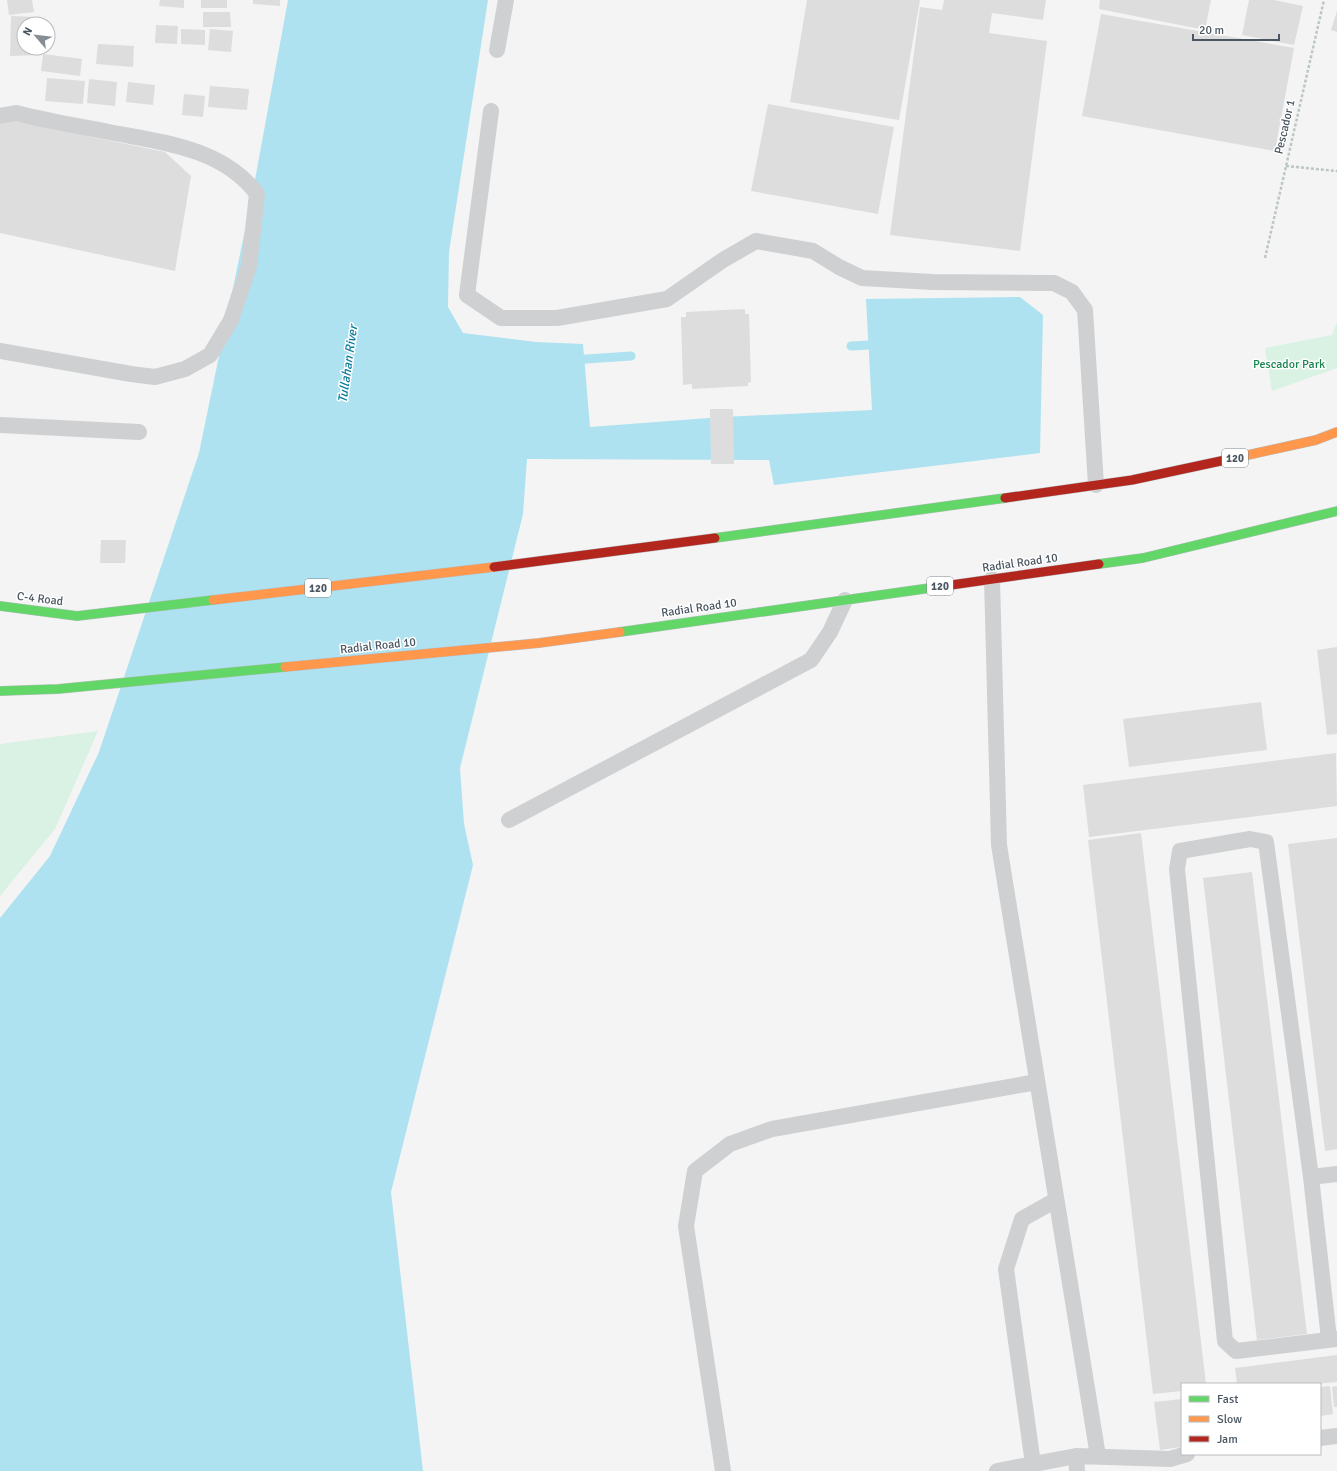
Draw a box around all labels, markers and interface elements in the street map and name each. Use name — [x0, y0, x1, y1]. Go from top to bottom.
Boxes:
north arrow — [16, 16, 56, 56]
scale bar — [1193, 16, 1279, 42]
text: 20 m — [1199, 23, 1224, 38]
text: N — [20, 25, 35, 38]
street label: Pescador 1 — [1271, 98, 1299, 156]
water label: Tullahan River — [335, 322, 362, 404]
park label: Pescador Park — [1253, 357, 1325, 372]
road number: 120 — [1222, 449, 1248, 467]
street label: Radial Road 10 — [981, 550, 1059, 576]
road number: 120 — [927, 577, 953, 595]
road number: 120 — [305, 579, 331, 597]
street label: C-4 Road — [16, 589, 64, 609]
street label: Radial Road 10 — [660, 595, 738, 621]
street label: Radial Road 10 — [339, 635, 417, 657]
legend — [1181, 1383, 1321, 1455]
text: Fast — [1217, 1392, 1238, 1407]
text: Slow — [1217, 1412, 1242, 1427]
text: Jam — [1217, 1432, 1238, 1447]

